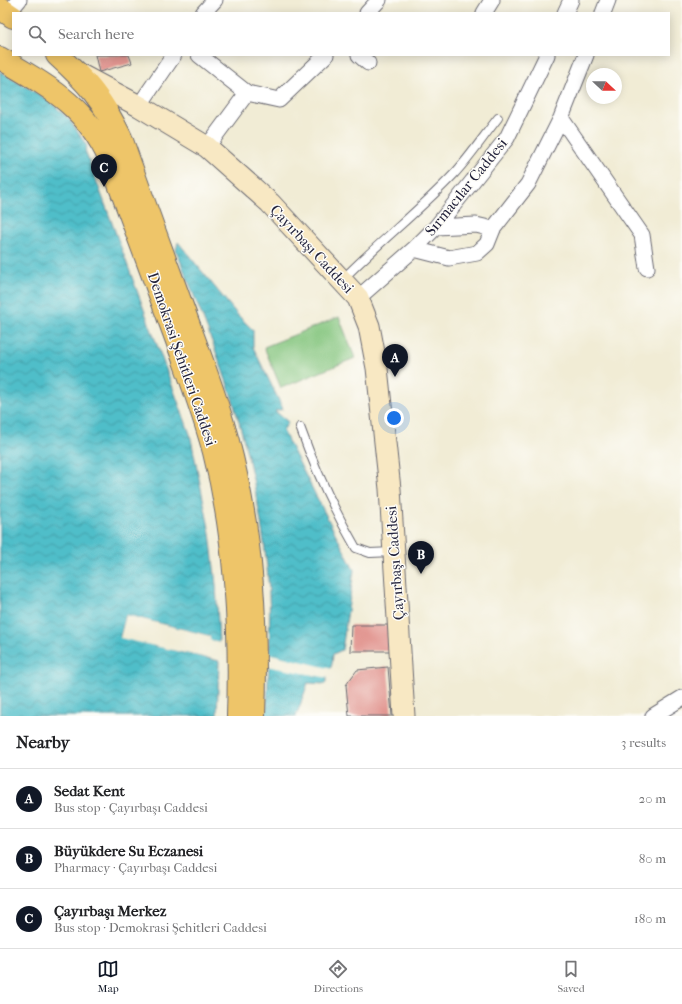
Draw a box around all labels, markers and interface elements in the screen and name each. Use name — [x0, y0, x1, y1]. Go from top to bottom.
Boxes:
search box — [12, 12, 670, 56]
icon: search — [26, 23, 48, 45]
text: Search here — [58, 25, 134, 43]
north arrow — [586, 68, 622, 104]
street label: Sırmacılar Caddesi — [421, 134, 511, 239]
pin: C — [91, 154, 117, 187]
street label: Çayırbaşı Caddesi — [266, 201, 358, 297]
street label: Demokrasi Şehitleri Caddesi — [144, 270, 220, 449]
pin: A — [382, 344, 408, 377]
your location — [384, 408, 404, 428]
street label: Çayırbaşı Caddesi — [382, 505, 408, 621]
pin: B — [408, 541, 434, 574]
text: Nearby — [16, 732, 70, 752]
text: 3 results — [621, 735, 666, 750]
text: Sedat Kent — [54, 782, 125, 800]
text: A — [25, 791, 33, 806]
text: 20 m — [639, 791, 666, 806]
text: Bus stop · Çayırbaşı Caddesi — [54, 800, 208, 815]
text: Büyükdere Su Eczanesi — [54, 842, 203, 860]
text: B — [25, 851, 33, 866]
text: 80 m — [639, 851, 666, 866]
text: Pharmacy · Çayırbaşı Caddesi — [54, 860, 217, 875]
text: Çayırbaşı Merkez — [54, 902, 166, 920]
text: C — [25, 911, 33, 926]
text: 180 m — [634, 911, 666, 926]
text: Bus stop · Demokrasi Şehitleri Caddesi — [54, 920, 267, 935]
tab: Map — [97, 958, 119, 995]
tab: Directions — [314, 958, 363, 995]
tab: Saved — [557, 958, 585, 995]

